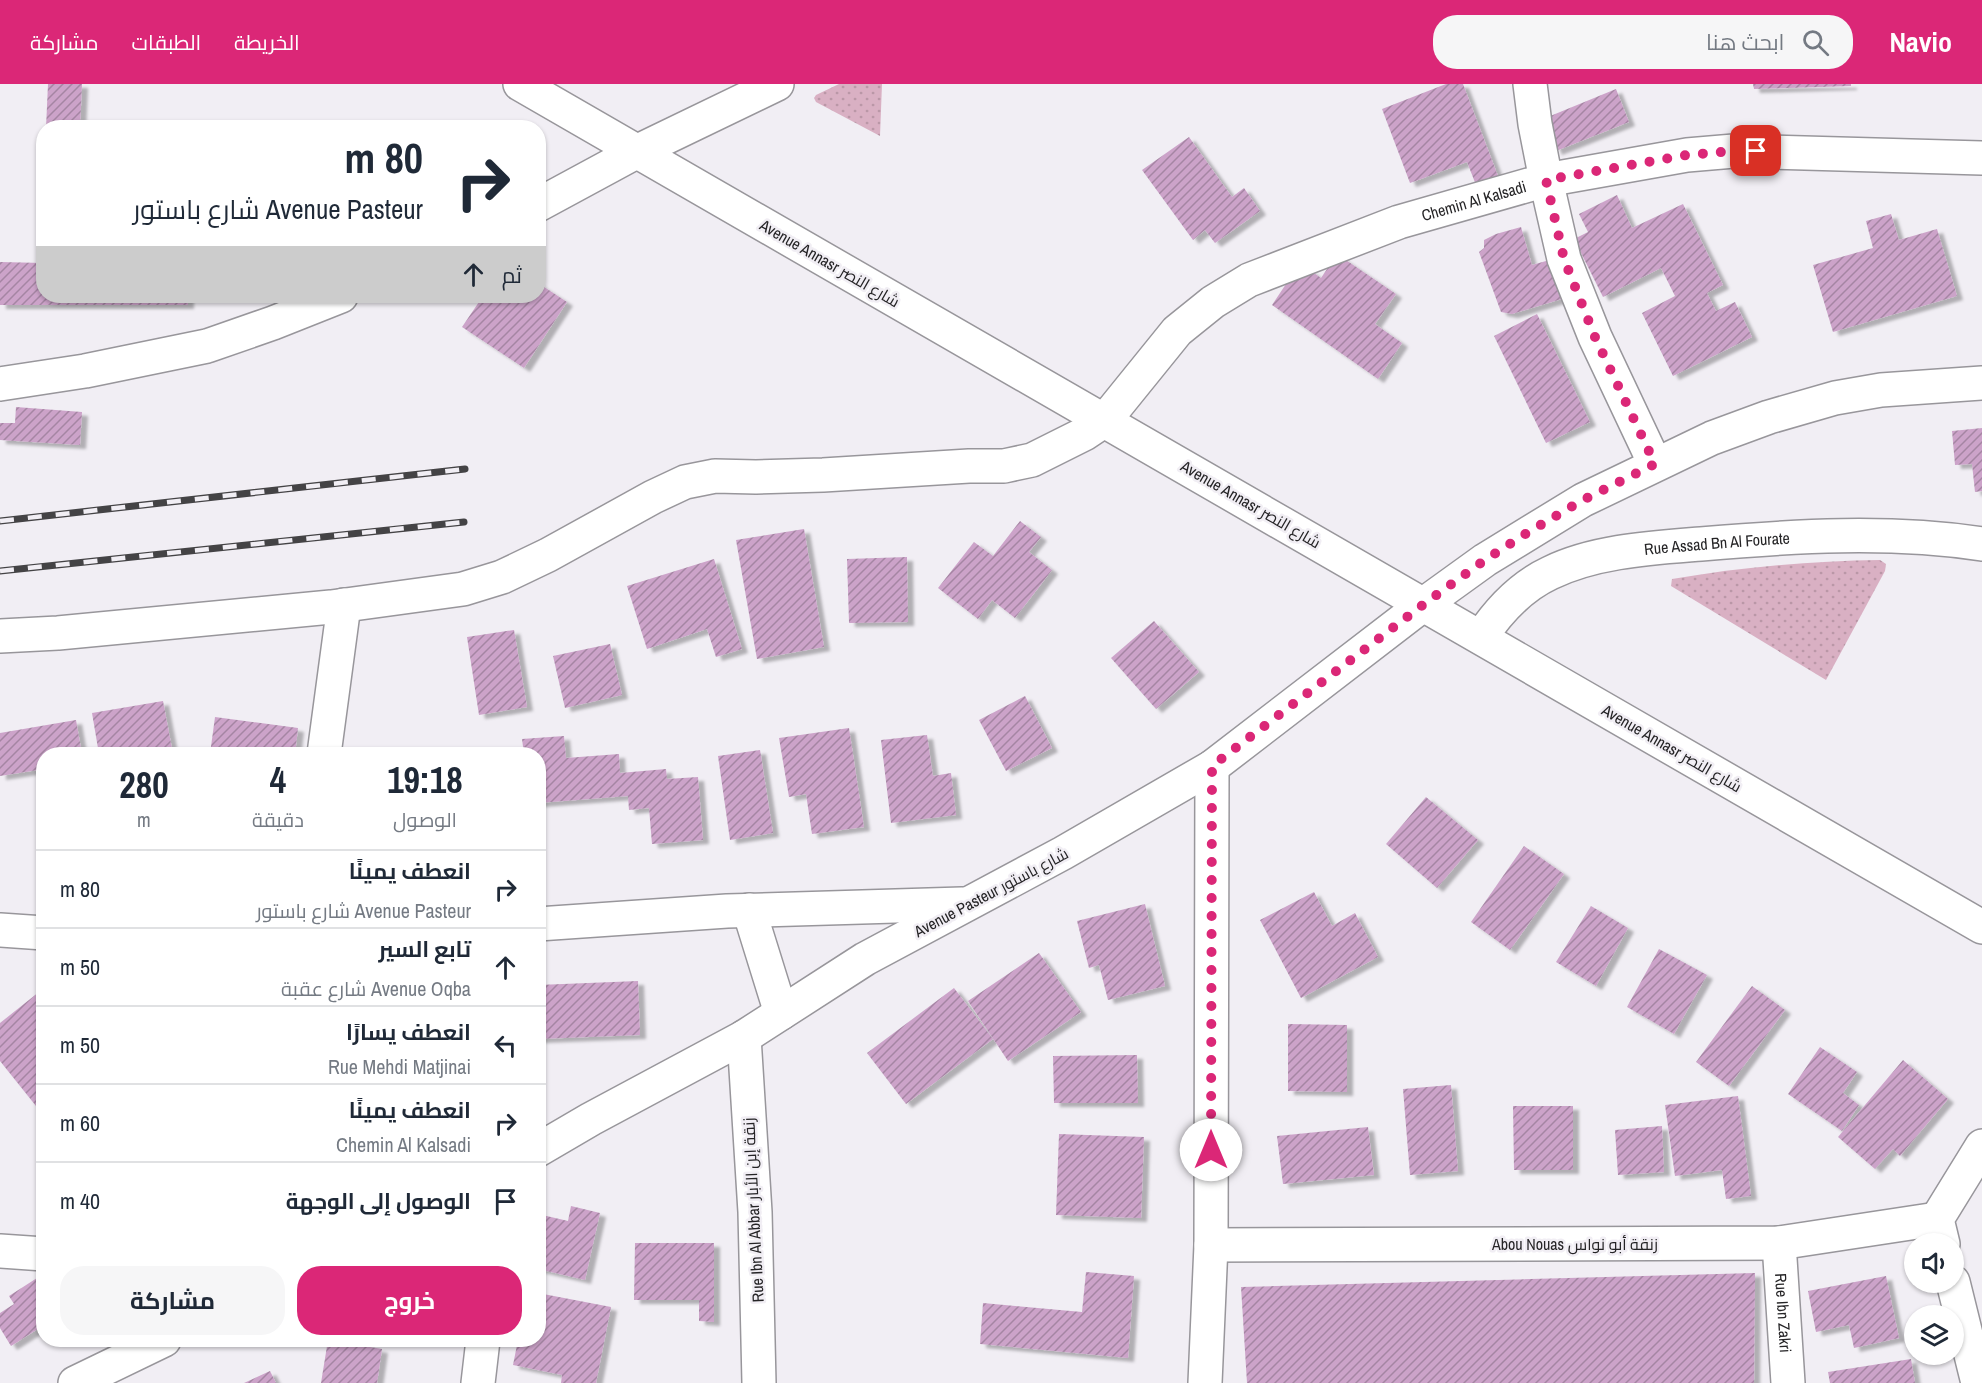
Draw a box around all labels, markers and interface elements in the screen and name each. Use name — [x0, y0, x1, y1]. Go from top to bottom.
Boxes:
search box — [1433, 15, 1853, 69]
text: Navio — [1889, 23, 1952, 61]
icon: search — [1799, 26, 1832, 59]
text: ابحث هنا — [1706, 27, 1784, 57]
text: مشاركة — [30, 28, 99, 57]
text: الطبقات — [132, 28, 201, 57]
text: الخريطة — [234, 28, 300, 57]
pin — [1730, 125, 1781, 176]
text: 80 m — [344, 130, 423, 186]
icon: arrive — [1739, 134, 1772, 167]
icon: right — [444, 144, 522, 222]
street label: Chemin Al Kalsadi — [1419, 175, 1529, 226]
text: Avenue Pasteur شارع باستور — [133, 191, 423, 227]
street label: Avenue Annasr شارع النصر — [755, 213, 904, 313]
icon: ahead — [457, 258, 490, 291]
text: ثم — [502, 260, 522, 290]
street label: Avenue Annasr شارع النصر — [1176, 454, 1325, 554]
street label: Rue Assad Bn Al Fourate — [1643, 527, 1790, 560]
street label: Avenue Annasr شارع النصر — [1597, 698, 1746, 798]
text: 4 — [270, 756, 286, 804]
text: 19:18 — [387, 756, 463, 804]
text: 280 — [119, 761, 169, 809]
text: m — [137, 806, 151, 833]
text: دقيقة — [252, 806, 304, 833]
text: الوصول — [393, 806, 457, 833]
street label: Avenue Pasteur شارع باستور — [909, 842, 1072, 943]
text: انعطف يمينًا — [349, 856, 471, 886]
icon: right — [489, 873, 522, 906]
text: 80 m — [60, 874, 100, 904]
text: Avenue Pasteur شارع باستور — [256, 897, 471, 924]
text: تابع السير — [379, 934, 471, 964]
icon: ahead — [489, 951, 522, 984]
text: 50 m — [60, 952, 100, 982]
text: Avenue Oqba شارع عقبة — [281, 975, 471, 1002]
text: انعطف يسارًا — [346, 1017, 471, 1047]
icon: left — [489, 1029, 522, 1062]
text: 50 m — [60, 1030, 100, 1060]
text: Rue Mehdi Matjinai — [328, 1053, 471, 1080]
text: انعطف يمينًا — [349, 1095, 471, 1125]
icon: right — [489, 1107, 522, 1140]
text: 60 m — [60, 1108, 100, 1138]
street label: Rue Ibn Al Abbar زنقة إبن الأبار — [737, 1117, 769, 1303]
position arrow — [1179, 1118, 1243, 1182]
text: Chemin Al Kalsadi — [336, 1131, 471, 1158]
icon: arrive — [489, 1185, 522, 1218]
text: 40 m — [60, 1186, 100, 1216]
text: الوصول إلى الوجهة — [286, 1186, 471, 1216]
street label: Abou Nouas زنقة أبو نواس — [1491, 1233, 1658, 1255]
map controls — [1904, 1233, 1964, 1365]
button: sound — [1904, 1233, 1964, 1293]
button: مشاركة — [60, 1266, 285, 1335]
button: خروج — [297, 1266, 522, 1335]
street label: Rue Ibn Zakri — [1770, 1272, 1797, 1353]
button: layers — [1904, 1305, 1964, 1365]

